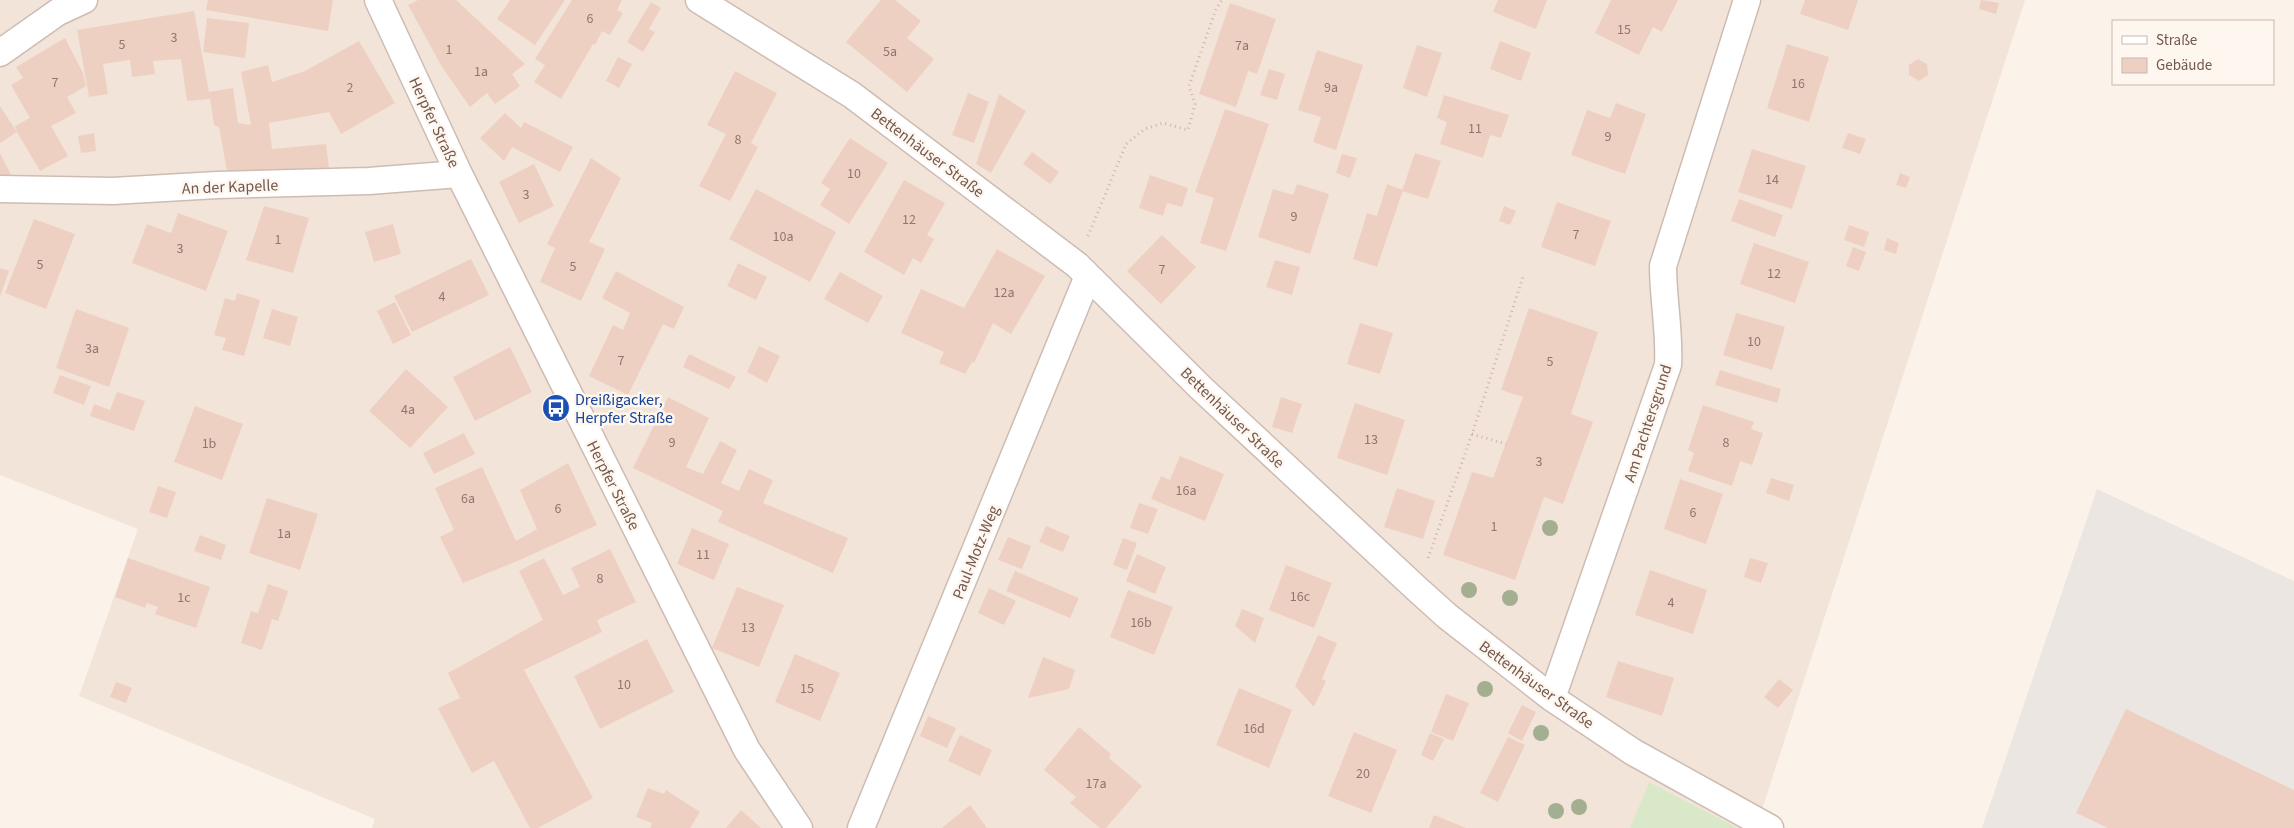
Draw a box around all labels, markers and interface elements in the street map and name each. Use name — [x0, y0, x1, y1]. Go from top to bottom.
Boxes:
house number: 6 — [587, 9, 594, 29]
house number: 15 — [1617, 20, 1631, 40]
legend — [2112, 20, 2274, 85]
house number: 3 — [171, 28, 178, 48]
text: Straße — [2156, 30, 2197, 51]
house number: 5 — [119, 35, 126, 55]
house number: 7a — [1235, 36, 1249, 56]
house number: 1 — [446, 40, 453, 60]
house number: 5a — [883, 42, 897, 62]
text: Gebäude — [2156, 55, 2212, 76]
house number: 1a — [474, 62, 488, 82]
house number: 7 — [52, 73, 59, 93]
street label: Herpfer Straße — [403, 73, 465, 172]
house number: 16 — [1791, 74, 1805, 94]
house number: 2 — [347, 78, 354, 98]
house number: 9a — [1324, 78, 1338, 98]
street label: Bettenhäuser Straße — [866, 103, 989, 203]
house number: 11 — [1468, 119, 1482, 139]
house number: 9 — [1605, 127, 1612, 147]
house number: 8 — [735, 130, 742, 150]
house number: 10 — [847, 164, 861, 184]
house number: 14 — [1765, 170, 1779, 190]
street label: An der Kapelle — [181, 174, 279, 200]
house number: 3 — [523, 185, 530, 205]
house number: 9 — [1291, 207, 1298, 227]
house number: 12 — [902, 210, 916, 230]
house number: 7 — [1573, 225, 1580, 245]
house number: 10a — [773, 227, 793, 247]
house number: 1 — [275, 230, 282, 250]
house number: 3 — [177, 239, 184, 259]
house number: 5 — [37, 255, 44, 275]
house number: 5 — [570, 257, 577, 277]
house number: 7 — [1159, 260, 1166, 280]
house number: 12 — [1767, 264, 1781, 284]
house number: 12a — [994, 283, 1014, 303]
house number: 4 — [439, 287, 446, 307]
house number: 10 — [1747, 332, 1761, 352]
house number: 3a — [85, 339, 99, 359]
house number: 7 — [618, 351, 625, 371]
house number: 5 — [1547, 352, 1554, 372]
street label: Am Pachtersgrund — [1619, 361, 1677, 485]
street label: Bettenhäuser Straße — [1175, 362, 1289, 473]
place label: Dreißigacker, Herpfer Straße — [575, 389, 673, 429]
bus stop icon: Dreißigacker, Herpfer Straße — [541, 393, 571, 423]
house number: 4a — [401, 400, 415, 420]
house number: 13 — [1364, 430, 1378, 450]
house number: 9 — [669, 433, 676, 453]
house number: 8 — [1723, 433, 1730, 453]
house number: 1b — [202, 434, 217, 454]
street label: Herpfer Straße — [581, 437, 645, 534]
house number: 3 — [1536, 452, 1543, 472]
house number: 16a — [1176, 481, 1196, 501]
house number: 6a — [461, 489, 475, 509]
house number: 6 — [555, 499, 562, 519]
street label: Paul-Motz-Weg — [947, 502, 1005, 603]
house number: 6 — [1690, 503, 1697, 523]
house number: 1 — [1491, 517, 1498, 537]
house number: 1a — [277, 524, 291, 544]
house number: 11 — [696, 545, 710, 565]
house number: 8 — [597, 569, 604, 589]
house number: 16c — [1290, 587, 1311, 607]
house number: 1c — [177, 588, 191, 608]
house number: 4 — [1668, 593, 1675, 613]
house number: 16b — [1130, 613, 1152, 633]
house number: 13 — [741, 618, 755, 638]
street label: Bettenhäuser Straße — [1475, 636, 1598, 734]
house number: 10 — [617, 675, 631, 695]
house number: 15 — [800, 679, 814, 699]
house number: 16d — [1243, 719, 1265, 739]
house number: 20 — [1356, 764, 1370, 784]
house number: 17a — [1086, 774, 1106, 794]

